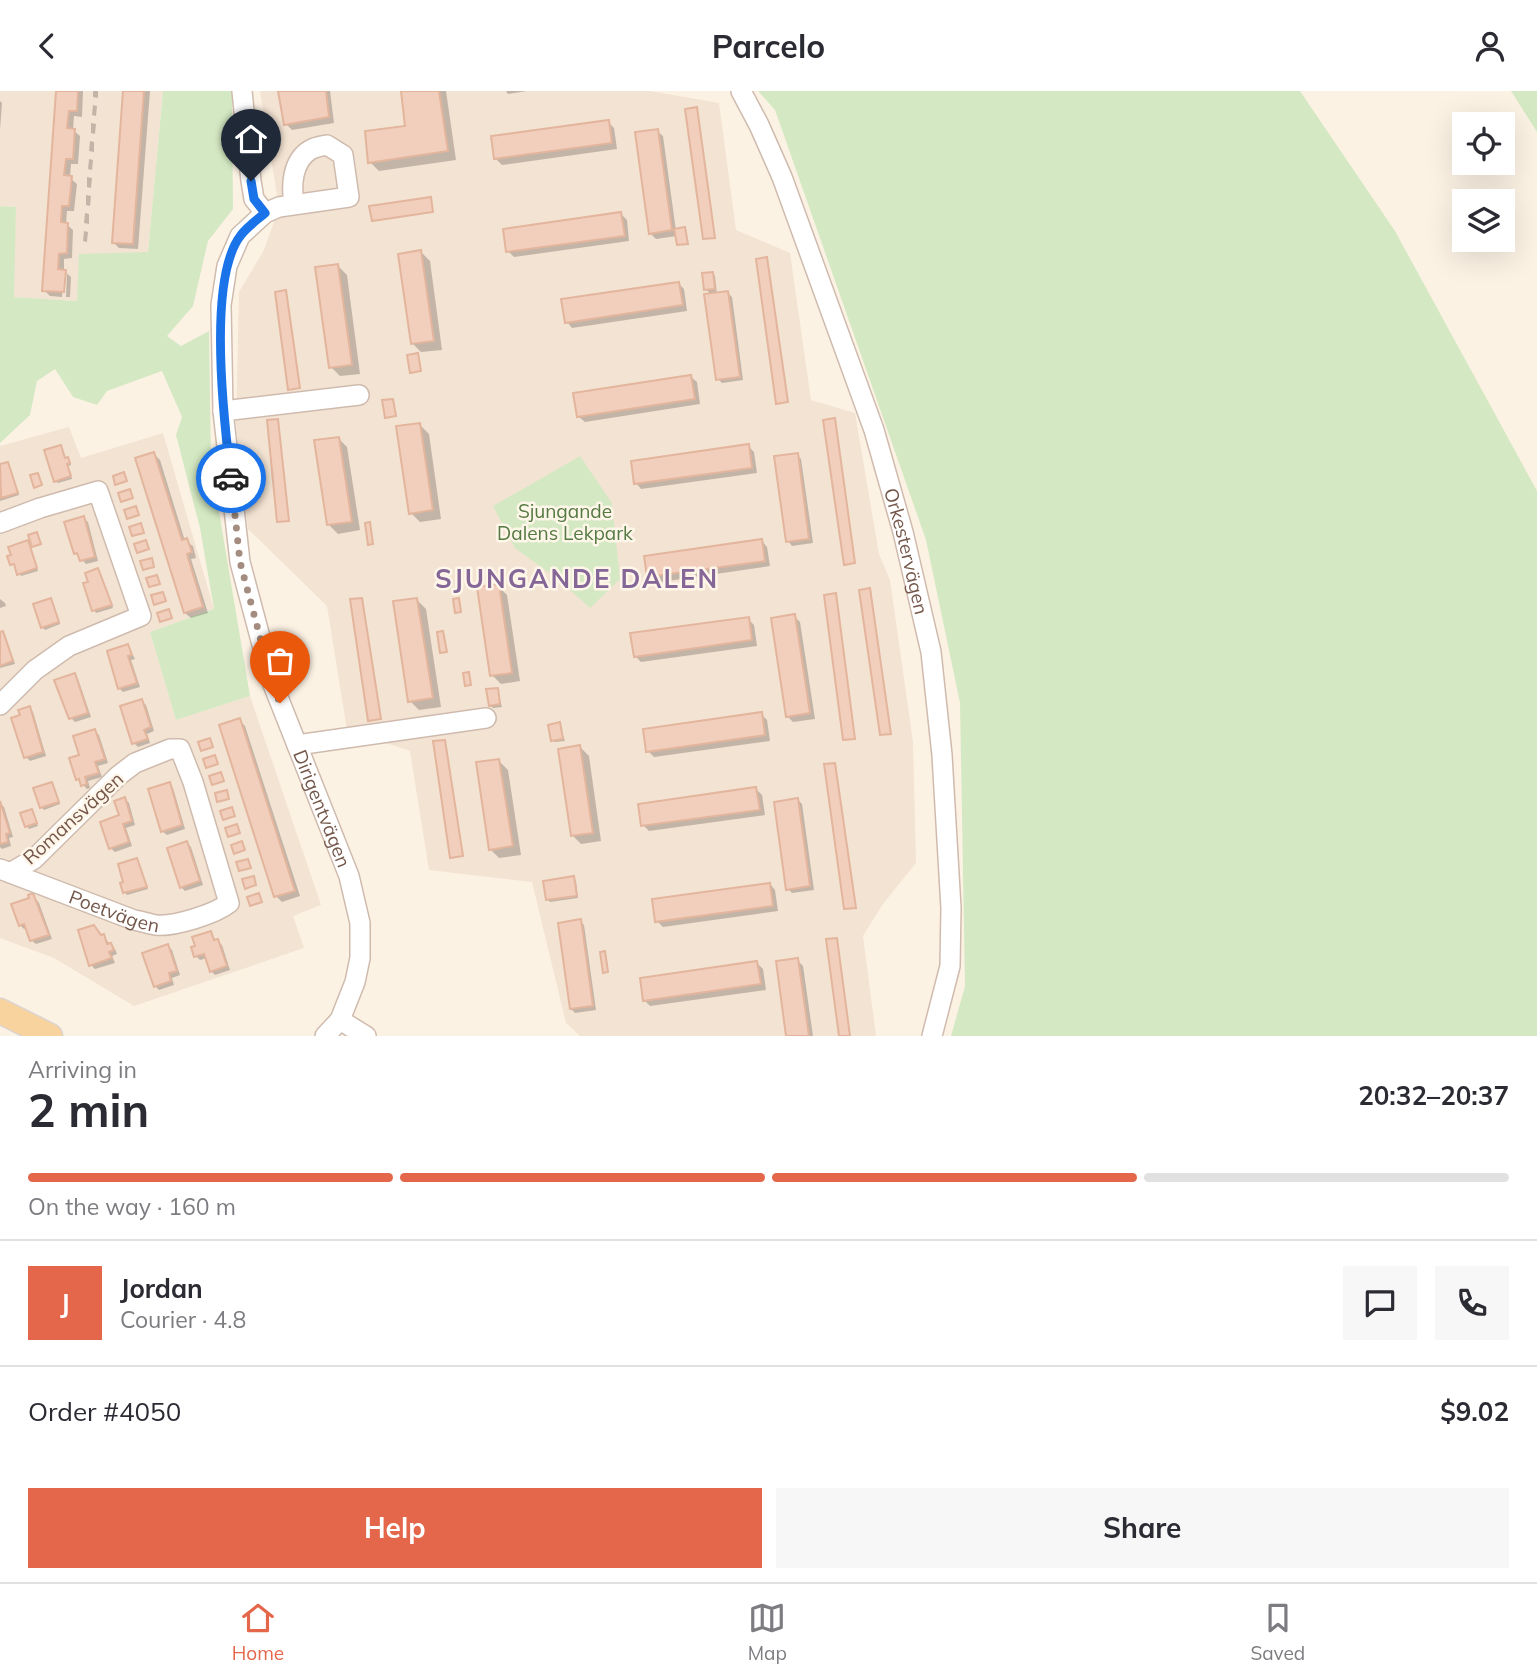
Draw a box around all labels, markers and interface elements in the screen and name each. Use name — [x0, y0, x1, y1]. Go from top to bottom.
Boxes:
text: Parcelo — [712, 26, 825, 66]
icon: back — [28, 27, 66, 65]
icon: person — [1471, 27, 1509, 65]
pin — [221, 109, 281, 181]
map controls — [1452, 112, 1515, 252]
button: locate — [1452, 112, 1515, 175]
icon: home — [232, 120, 270, 158]
button: layers — [1452, 189, 1515, 252]
courier — [196, 443, 266, 513]
icon: car — [212, 459, 250, 497]
street label: Orkestervägen — [879, 485, 934, 617]
park label: Sjungande Dalens Lekpark — [497, 499, 633, 545]
district label: SJUNGANDE DALEN — [435, 562, 719, 595]
pin — [250, 631, 310, 703]
icon: bag — [261, 642, 299, 680]
street label: Dirigentvägen — [288, 746, 356, 871]
street label: Romansvägen — [18, 767, 128, 869]
street label: Poetvägen — [66, 884, 162, 937]
text: Arriving in — [28, 1055, 137, 1084]
text: 20:32–20:37 — [1358, 1079, 1509, 1112]
text: 2 min — [28, 1081, 149, 1139]
text: On the way · 160 m — [28, 1192, 236, 1221]
button: chat — [1343, 1266, 1417, 1340]
button: phone — [1435, 1266, 1509, 1340]
text: Jordan — [120, 1272, 203, 1305]
text: J — [60, 1287, 70, 1320]
text: Courier · 4.8 — [120, 1305, 246, 1334]
text: Order #4050 — [28, 1395, 181, 1428]
text: $9.02 — [1440, 1395, 1509, 1428]
button: Help — [28, 1488, 762, 1568]
button: Share — [776, 1488, 1509, 1568]
tab: Home — [232, 1599, 284, 1665]
tab: Map — [748, 1599, 787, 1665]
tab: Saved — [1250, 1599, 1305, 1665]

